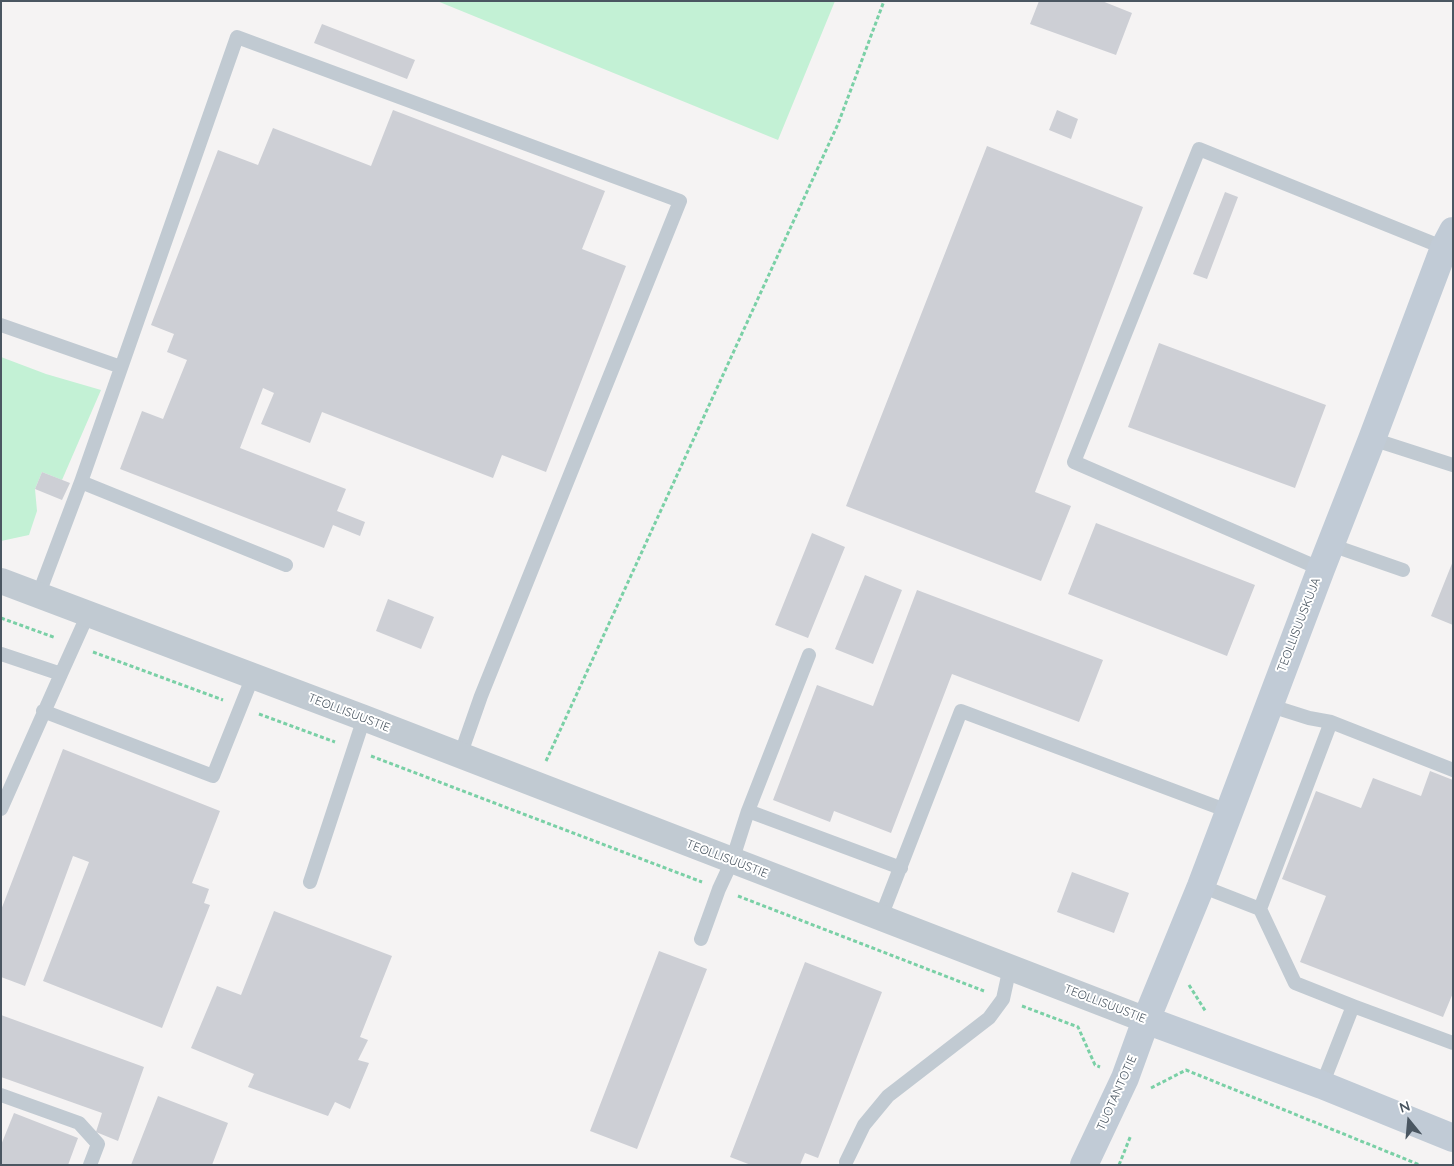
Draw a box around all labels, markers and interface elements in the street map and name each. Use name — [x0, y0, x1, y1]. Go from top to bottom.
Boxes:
street label: TEOLLISUUSKUJA — [1274, 576, 1324, 674]
street label: TEOLLISUUSTIE — [306, 691, 392, 735]
street label: TEOLLISUUSTIE — [684, 837, 770, 881]
street label: TEOLLISUUSTIE — [1062, 982, 1148, 1026]
street label: TUOTANTOTIE — [1094, 1053, 1140, 1133]
north arrow — [1384, 1096, 1434, 1146]
text: N — [1397, 1097, 1412, 1117]

